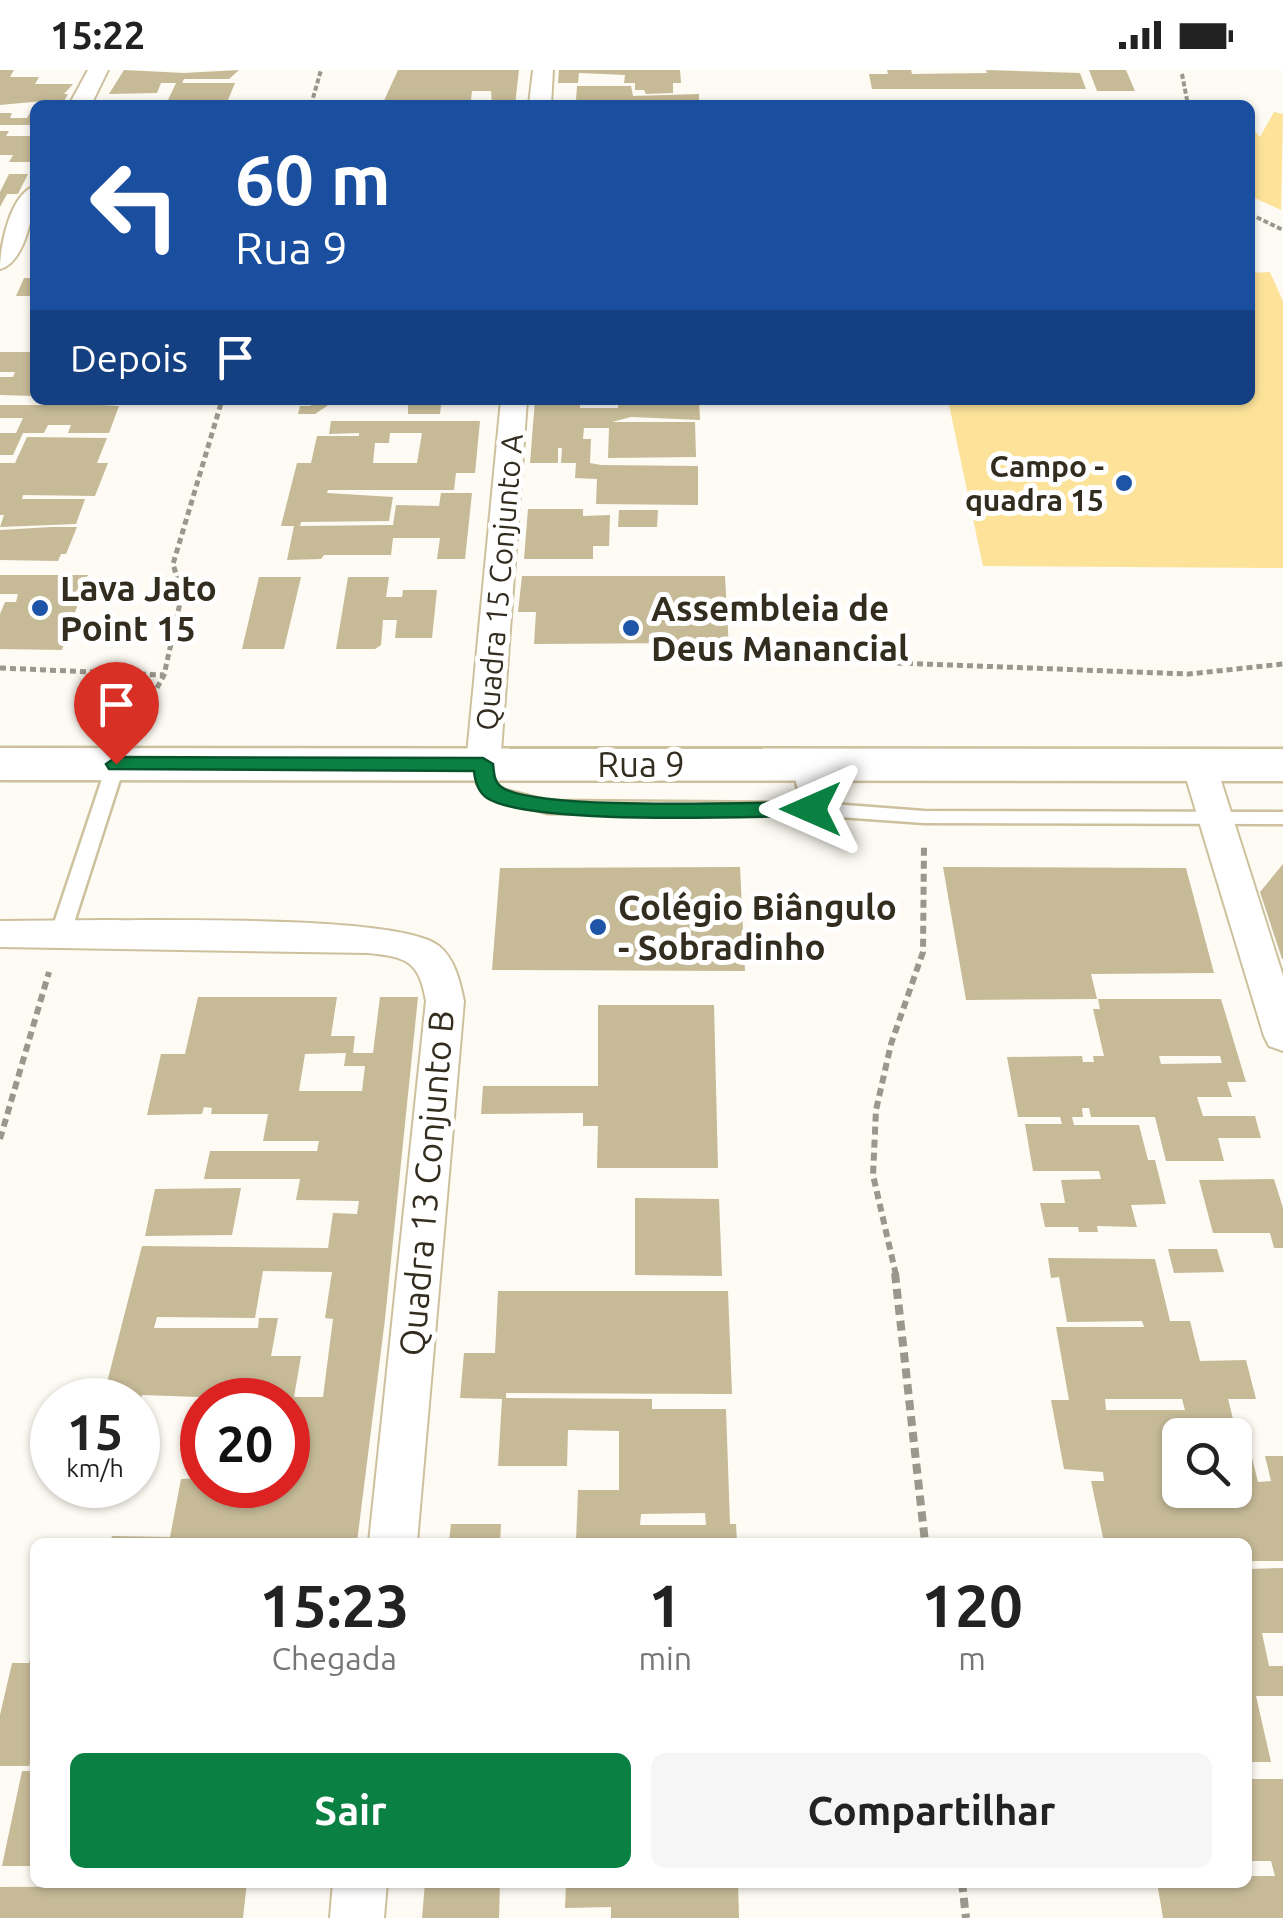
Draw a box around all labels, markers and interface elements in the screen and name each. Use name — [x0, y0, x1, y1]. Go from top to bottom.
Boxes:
text: 15:22 — [50, 14, 145, 56]
icon: left — [70, 140, 200, 270]
text: 60 m — [235, 140, 391, 218]
text: Rua 9 — [235, 222, 348, 273]
icon: arrive — [208, 330, 263, 385]
text: Depois — [70, 337, 188, 379]
street label: Quadra 15 Conjunto A — [469, 432, 529, 732]
place label: Campo - quadra 15 — [965, 449, 1104, 517]
marker: Campo - quadra 15 — [1113, 472, 1135, 494]
place label: Lava Jato Point 15 — [60, 568, 217, 648]
place label: Assembleia de Deus Manancial — [651, 588, 909, 668]
marker: Lava Jato Point 15 — [29, 597, 51, 619]
marker: Assembleia de Deus Manancial — [620, 617, 642, 639]
pin — [74, 662, 159, 765]
icon: arrive — [89, 677, 144, 732]
street label: Rua 9 — [597, 744, 685, 784]
position arrow — [759, 757, 863, 861]
place label: Colégio Biângulo - Sobradinho — [618, 887, 897, 967]
marker: Colégio Biângulo - Sobradinho — [587, 916, 609, 938]
street label: Quadra 13 Conjunto B — [391, 1008, 461, 1358]
speed limit sign: 20 — [180, 1378, 310, 1508]
text: 15 — [67, 1403, 123, 1459]
map controls — [1162, 1418, 1252, 1508]
button: search — [1162, 1418, 1252, 1508]
text: km/h — [66, 1454, 124, 1482]
text: 15:23 — [259, 1571, 409, 1638]
text: 1 — [648, 1571, 682, 1638]
text: 120 — [921, 1571, 1023, 1638]
text: Chegada — [271, 1640, 397, 1676]
text: min — [638, 1640, 692, 1676]
text: m — [958, 1640, 986, 1676]
button: Sair — [70, 1753, 631, 1868]
button: Compartilhar — [651, 1753, 1212, 1868]

